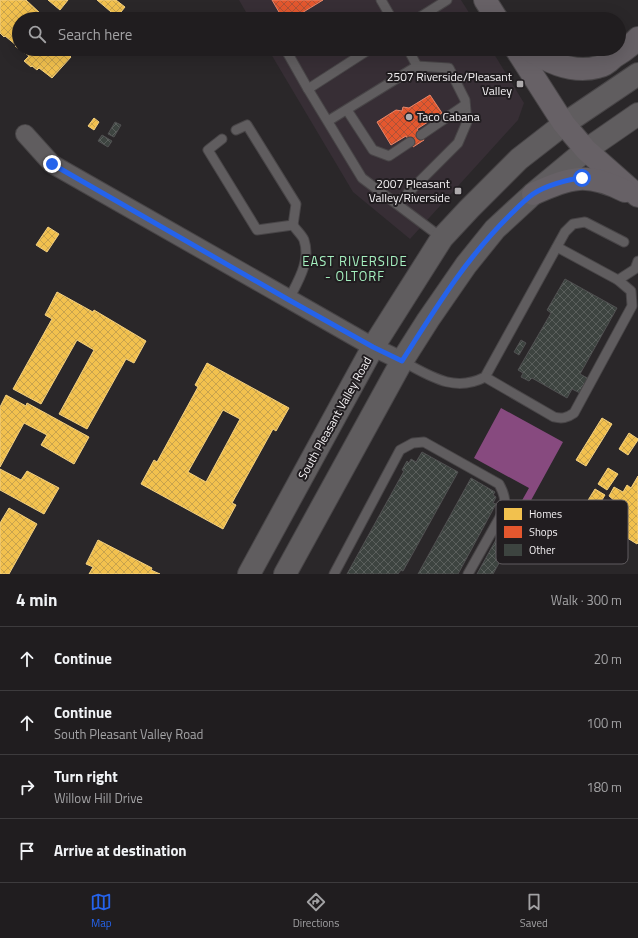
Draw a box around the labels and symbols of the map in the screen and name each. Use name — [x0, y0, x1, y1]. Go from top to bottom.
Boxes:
place label: 2507 Riverside/Pleasant Valley — [387, 67, 513, 100]
marker: 2507 Riverside/Pleasant Valley — [515, 79, 525, 89]
place label: Taco Cabana — [417, 107, 480, 126]
marker: Taco Cabana — [404, 112, 414, 122]
route end — [43, 155, 61, 173]
route start — [573, 169, 591, 187]
place label: 2007 Pleasant Valley/Riverside — [369, 174, 451, 207]
marker: 2007 Pleasant Valley/Riverside — [453, 186, 463, 196]
district label: EAST RIVERSIDE - OLTORF — [302, 251, 408, 286]
street label: South Pleasant Valley Road — [293, 353, 376, 483]
legend — [496, 500, 628, 564]
text: Homes — [529, 506, 562, 522]
text: Shops — [529, 524, 558, 540]
text: Other — [529, 542, 556, 558]

